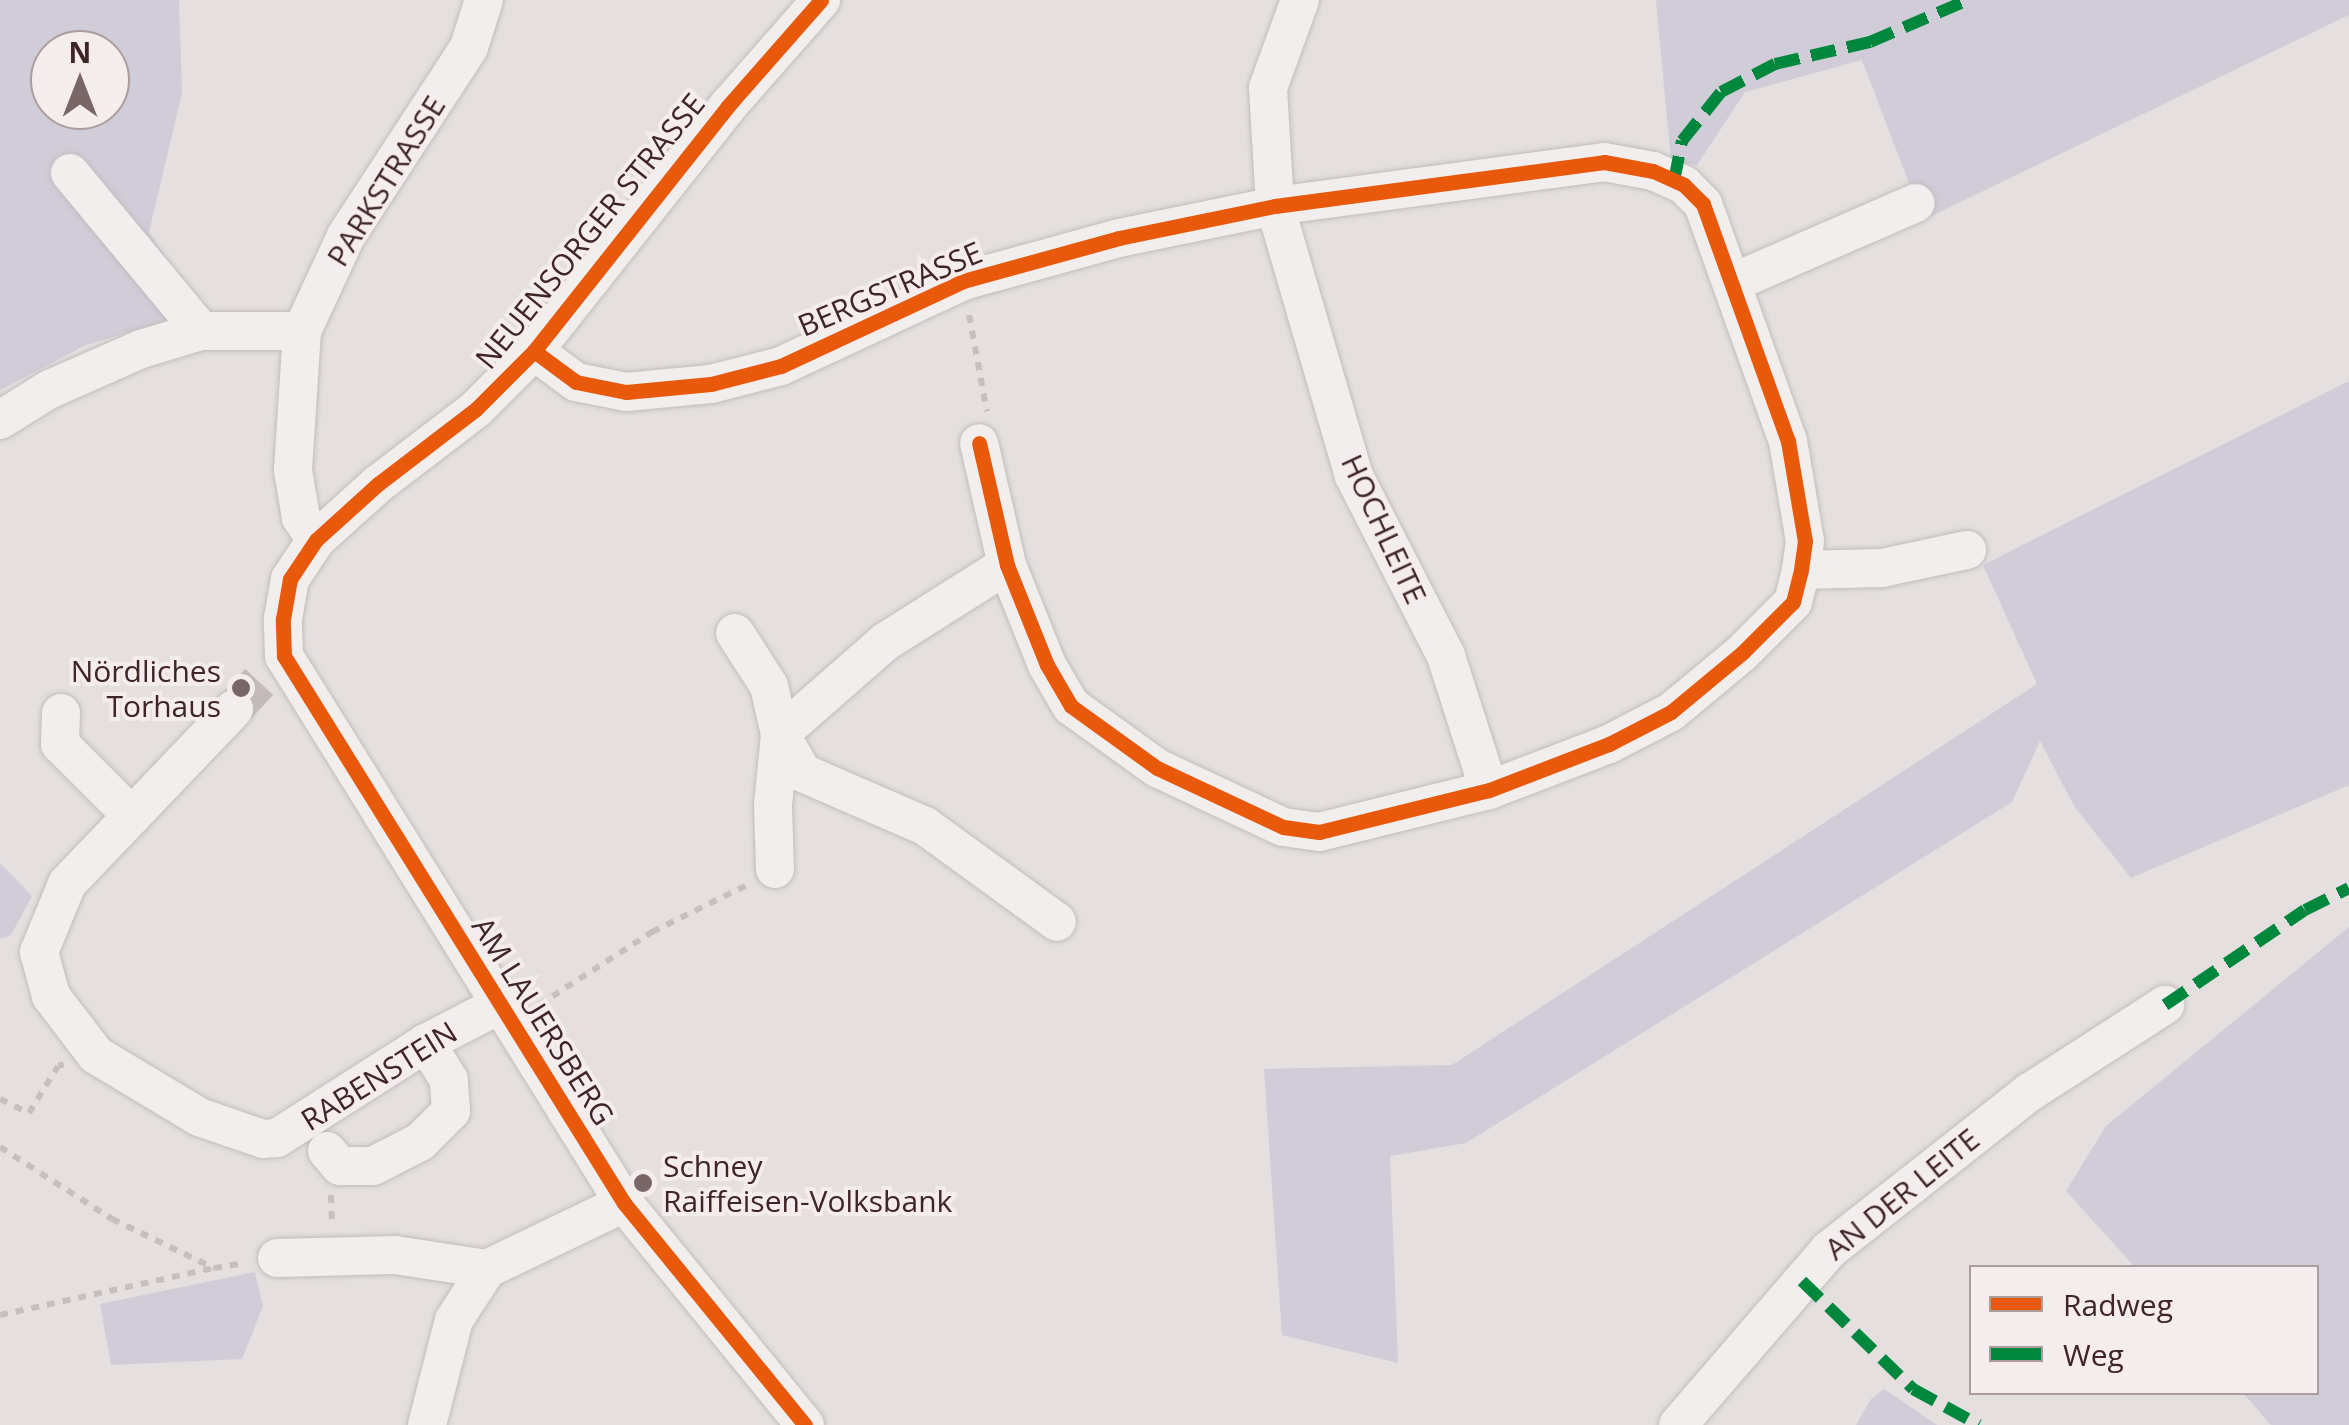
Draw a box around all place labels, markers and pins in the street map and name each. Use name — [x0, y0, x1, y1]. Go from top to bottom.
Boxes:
place label: Nördliches Torhaus — [71, 653, 221, 724]
marker: Nördliches Torhaus — [230, 677, 252, 699]
place label: Schney Raiffeisen-Volksbank — [663, 1148, 952, 1218]
marker: Schney Raiffeisen-Volksbank — [632, 1172, 654, 1194]

